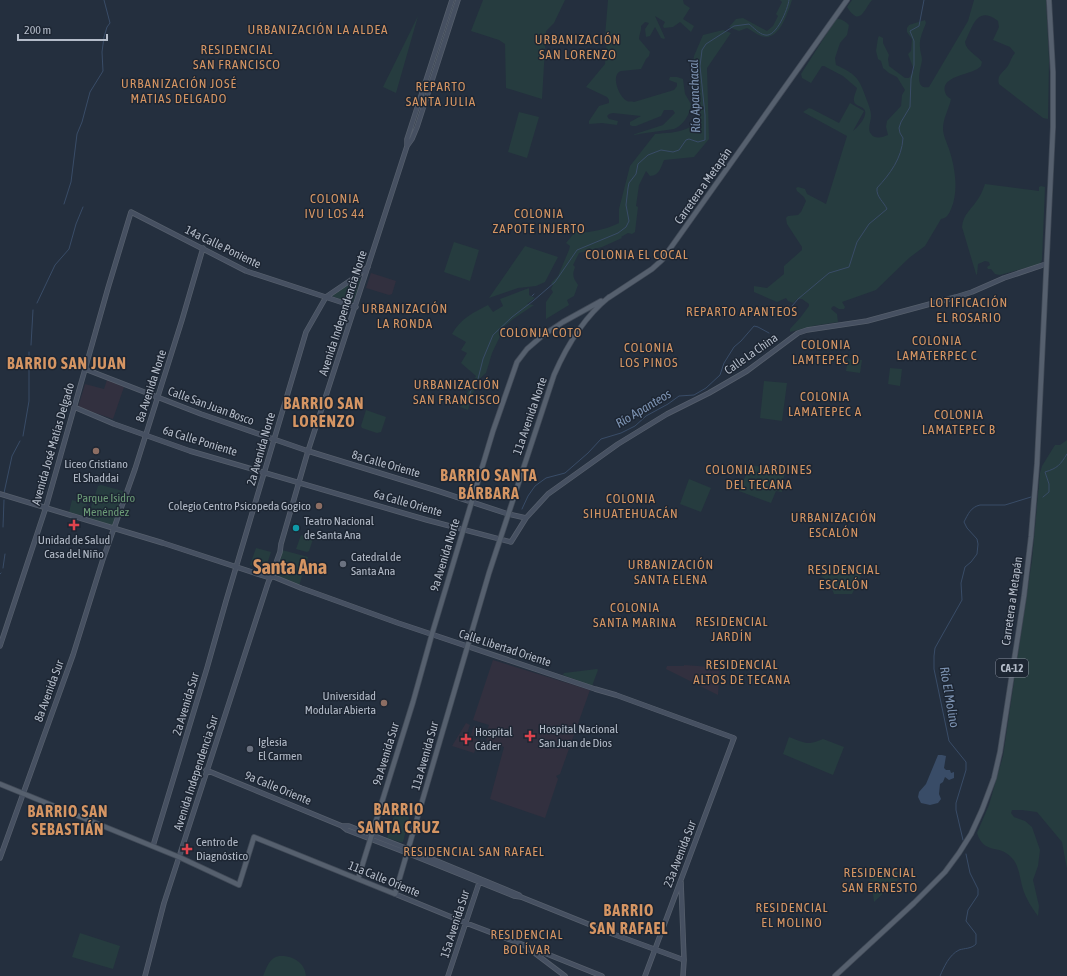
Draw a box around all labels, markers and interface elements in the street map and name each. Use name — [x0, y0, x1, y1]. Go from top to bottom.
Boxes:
scale bar — [18, 16, 107, 42]
district label: URBANIZACIÓN LA ALDEA — [248, 22, 388, 37]
text: 200 m — [24, 23, 51, 37]
district label: URBANIZACIÓN SAN LORENZO — [535, 32, 621, 62]
district label: RESIDENCIAL SAN FRANCISCO — [193, 42, 281, 72]
water label: Río Apanchacal — [686, 59, 703, 133]
district label: URBANIZACIÓN JOSÉ MATIAS DELGADO — [121, 76, 237, 106]
district label: REPARTO SANTA JULIA — [406, 79, 476, 109]
street label: Carretera a Metapán — [672, 145, 734, 227]
district label: COLONIA IVU LOS 44 — [305, 191, 365, 221]
district label: COLONIA ZAPOTE INJERTO — [492, 206, 586, 236]
street label: 14a Calle Poniente — [183, 223, 263, 271]
district label: COLONIA EL COCAL — [585, 247, 689, 262]
street label: Avenida Independencia Norte — [316, 249, 370, 377]
district label: LOTIFICACIÓN EL ROSARIO — [930, 295, 1008, 325]
district label: URBANIZACIÓN LA RONDA — [362, 301, 448, 331]
district label: REPARTO APANTEOS — [686, 304, 798, 319]
district label: COLONIA COTO — [500, 325, 582, 340]
street label: Calle La China — [722, 331, 780, 377]
district label: COLONIA LAMATERPEC C — [896, 333, 978, 363]
district label: COLONIA LAMTEPEC D — [792, 337, 860, 367]
district label: COLONIA LOS PINOS — [619, 340, 679, 370]
street label: 8a Avenida Norte — [133, 348, 169, 424]
district label: BARRIO SAN JUAN — [7, 354, 127, 372]
street label: 11a Avenida Norte — [510, 375, 550, 457]
district label: URBANIZACIÓN SAN FRANCISCO — [413, 377, 501, 407]
street label: Avenida José Matías Delgado — [29, 381, 77, 507]
street label: Calle San Juan Bosco — [166, 384, 256, 428]
water label: Río Apanteos — [613, 386, 674, 431]
district label: COLONIA LAMATEPEC A — [788, 389, 862, 419]
district label: BARRIO SAN LORENZO — [283, 394, 365, 430]
district label: COLONIA LAMATEPEC B — [922, 407, 996, 437]
street label: 2a Avenida Norte — [244, 411, 278, 487]
street label: 6a Calle Poniente — [161, 423, 239, 459]
marker: Liceo Cristiano El Shaddai — [91, 446, 101, 456]
street label: 8a Calle Oriente — [350, 448, 422, 480]
place label: Liceo Cristiano El Shaddai — [64, 457, 128, 485]
district label: COLONIA JARDINES DEL TECANA — [706, 462, 812, 492]
district label: BARRIO SANTA BÁRBARA — [440, 466, 538, 502]
street label: 6a Calle Oriente — [372, 487, 444, 519]
park label: Parque Isidro Menéndez — [77, 491, 135, 519]
district label: COLONIA SIHUATEHUACÁN — [583, 491, 679, 521]
place label: Colegio Centro Psicopeda Gogico — [168, 499, 311, 513]
marker: Colegio Centro Psicopeda Gogico — [314, 501, 324, 511]
district label: URBANIZACIÓN ESCALÓN — [791, 510, 877, 540]
place label: Teatro Nacional de Santa Ana — [304, 514, 375, 542]
street label: 9a Avenida Norte — [427, 517, 463, 593]
marker: Unidad de Salud Casa del Niño — [68, 519, 80, 531]
marker: Teatro Nacional de Santa Ana — [291, 523, 301, 533]
place label: Unidad de Salud Casa del Niño — [38, 533, 110, 561]
place label: Catedral de Santa Ana — [351, 550, 401, 578]
district label: Santa Ana — [253, 555, 327, 578]
street label: Carretera a Metapán — [999, 556, 1025, 646]
district label: URBANIZACIÓN SANTA ELENA — [628, 557, 714, 587]
marker: Catedral de Santa Ana — [338, 559, 348, 569]
district label: RESIDENCIAL ESCALÓN — [808, 562, 880, 592]
district label: COLONIA SANTA MARINA — [593, 600, 677, 630]
district label: RESIDENCIAL JARDÍN — [696, 614, 768, 644]
street label: Calle Libertad Oriente — [457, 627, 553, 669]
district label: RESIDENCIAL ALTOS DE TECANA — [693, 657, 791, 687]
street label: 8a Avenida Sur — [31, 658, 67, 724]
road number: CA-12 — [996, 659, 1028, 677]
water label: Río El Molino — [937, 665, 962, 729]
street label: 2a Avenida Sur — [170, 670, 202, 737]
place label: Universidad Modular Abierta — [305, 689, 376, 717]
marker: Universidad Modular Abierta — [379, 698, 389, 708]
street label: Avenida Independencia Sur — [171, 713, 221, 832]
street label: 9a Avenida Sur — [370, 720, 402, 787]
street label: 11a Avenida Sur — [409, 720, 442, 792]
place label: Hospital Nacional San Juan de Dios — [539, 722, 619, 750]
place label: Hospital Cáder — [475, 725, 513, 753]
marker: Hospital Nacional San Juan de Dios — [524, 730, 536, 742]
marker: Hospital Cáder — [460, 733, 472, 745]
place label: Iglesia El Carmen — [258, 735, 302, 763]
marker: Iglesia El Carmen — [245, 744, 255, 754]
street label: 9a Calle Oriente — [243, 768, 313, 808]
district label: BARRIO SANTA CRUZ — [358, 800, 440, 836]
district label: BARRIO SAN SEBASTIÁN — [27, 802, 109, 838]
street label: 23a Avenida Sur — [661, 818, 699, 889]
place label: Centro de Diagnóstico — [196, 835, 249, 863]
marker: Centro de Diagnóstico — [181, 843, 193, 855]
district label: RESIDENCIAL SAN RAFAEL — [403, 844, 545, 859]
street label: 11a Calle Oriente — [346, 858, 422, 900]
district label: RESIDENCIAL SAN ERNESTO — [842, 865, 918, 895]
street label: 15a Avenida Sur — [437, 888, 473, 960]
district label: RESIDENCIAL EL MOLINO — [756, 900, 828, 930]
district label: BARRIO SAN RAFAEL — [589, 901, 669, 937]
district label: RESIDENCIAL BOLÍVAR — [491, 927, 563, 957]

